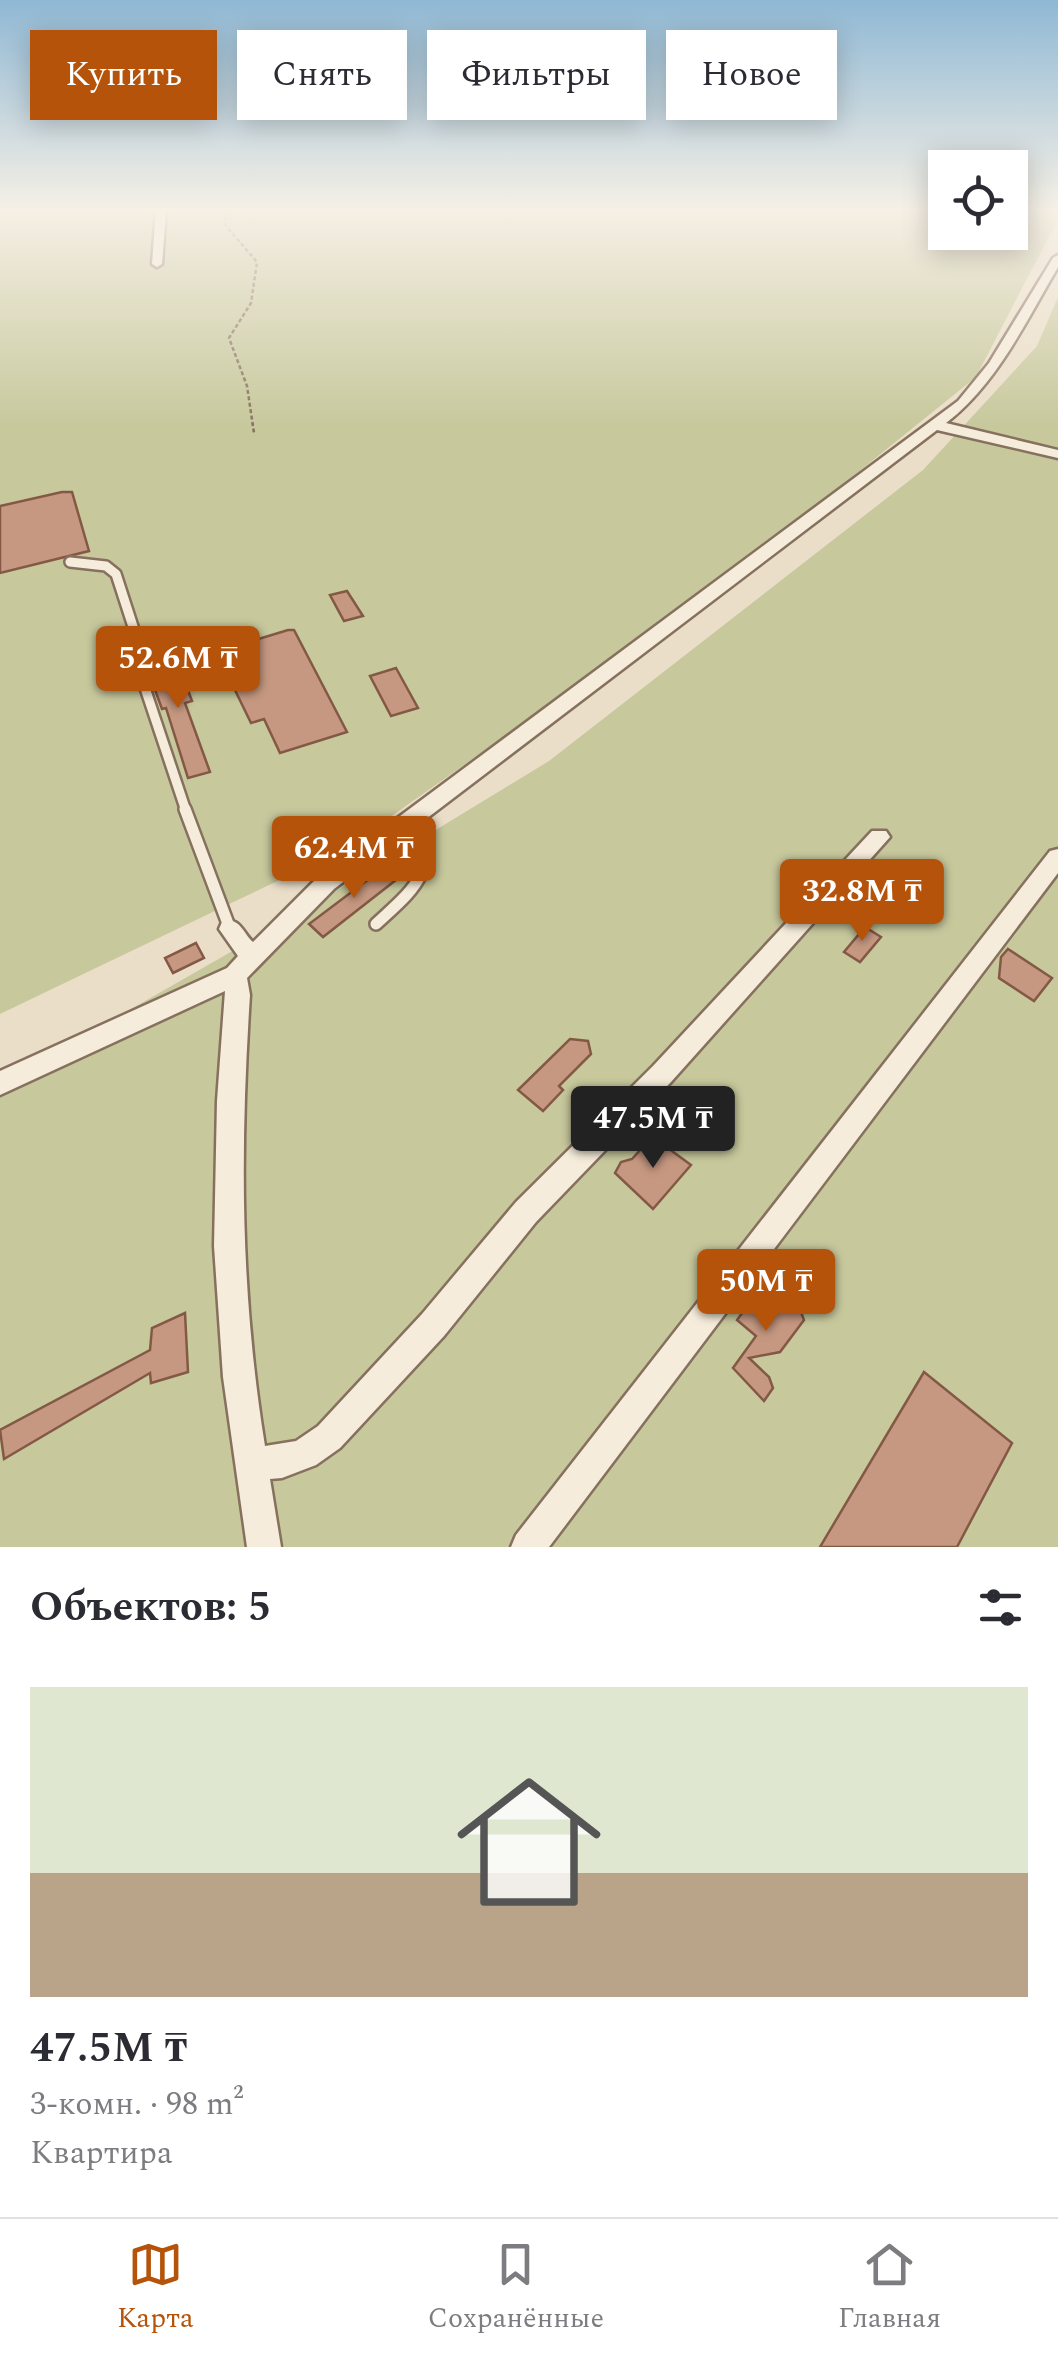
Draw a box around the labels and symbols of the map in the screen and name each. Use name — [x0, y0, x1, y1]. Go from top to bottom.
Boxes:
pin: 52.6M ₸ — [86, 626, 270, 711]
pin: 62.4M ₸ — [262, 816, 446, 901]
pin: 32.8M ₸ — [770, 859, 954, 944]
pin: 47.5M ₸ — [561, 1086, 745, 1171]
pin: 50M ₸ — [696, 1249, 836, 1334]

